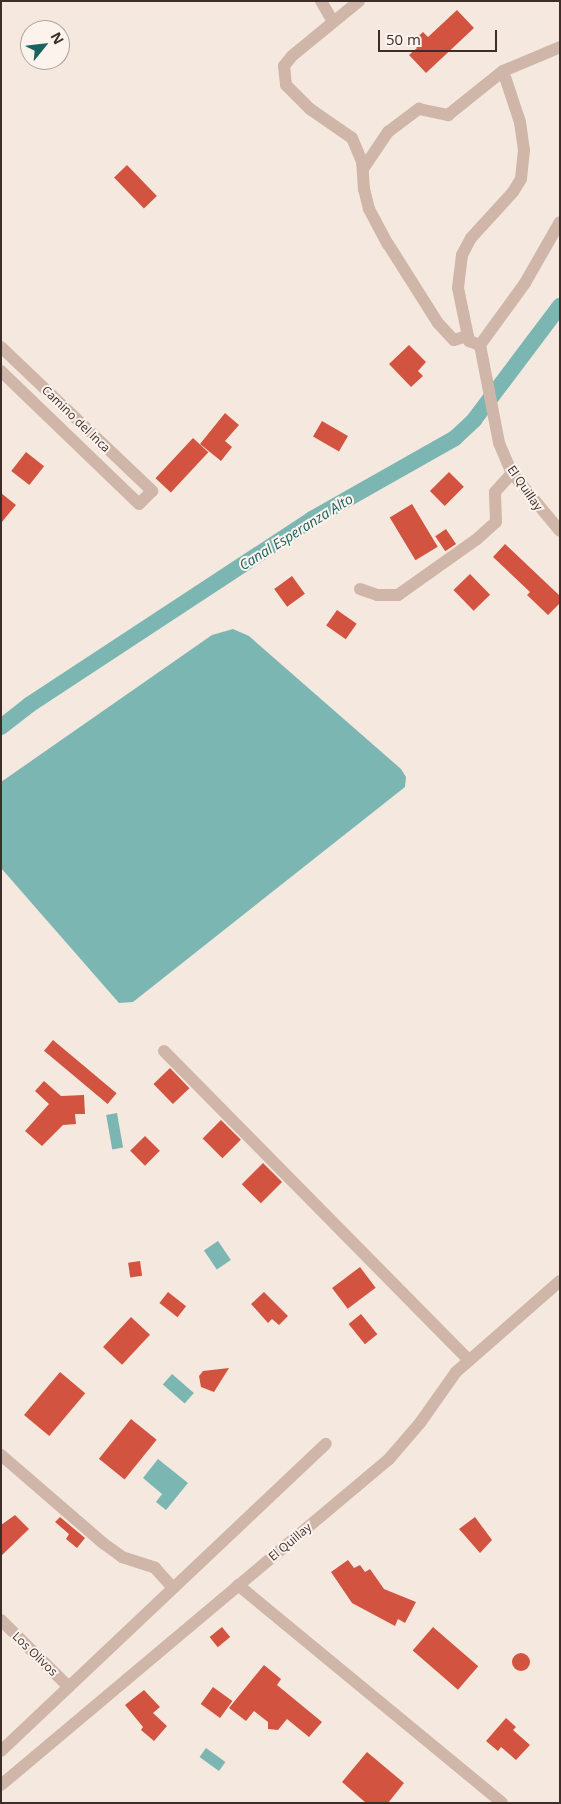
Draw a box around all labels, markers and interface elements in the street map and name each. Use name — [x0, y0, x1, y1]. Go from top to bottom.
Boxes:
north arrow — [20, 20, 70, 70]
scale bar — [381, 20, 500, 52]
text: N — [47, 28, 69, 48]
text: 50 m — [386, 29, 421, 49]
street label: Camino del Inca — [39, 383, 113, 455]
street label: El Quillay — [504, 463, 546, 513]
water label: Canal Esperanza Alto — [236, 490, 356, 574]
street label: El Quillay — [266, 1520, 314, 1564]
street label: Los Olivos — [10, 1629, 60, 1679]

